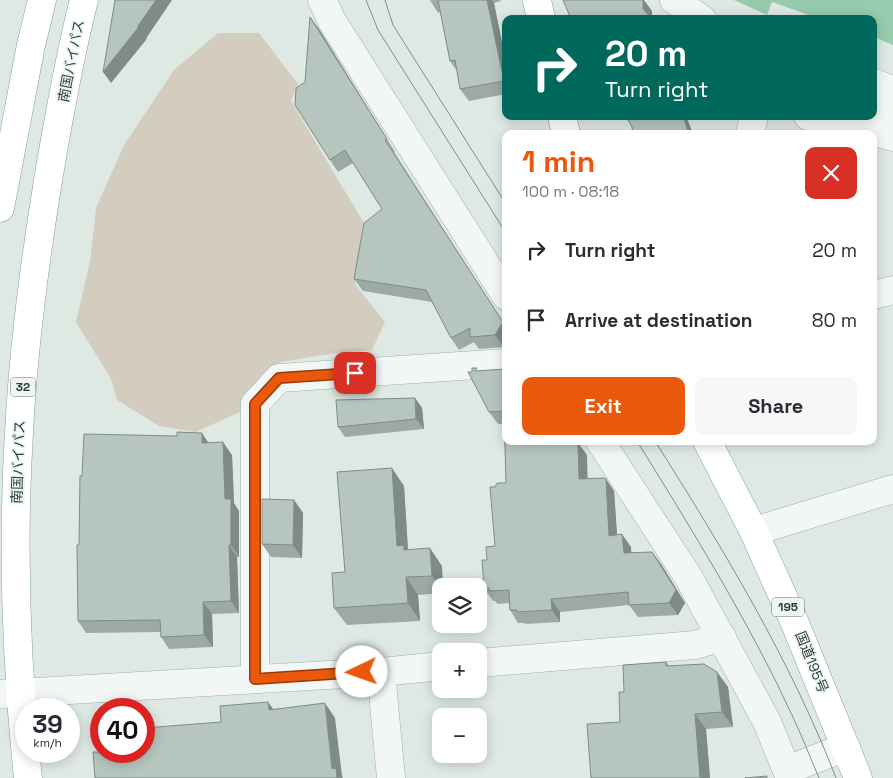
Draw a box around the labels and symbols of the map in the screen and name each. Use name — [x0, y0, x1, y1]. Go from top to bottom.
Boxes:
street label: 南国バイパス — [54, 18, 88, 104]
pin — [334, 352, 376, 394]
road number: 32 — [10, 378, 36, 397]
street label: 南国バイパス — [8, 420, 28, 504]
road number: 195 — [772, 598, 804, 616]
street label: 国道195号 — [792, 629, 832, 695]
position arrow — [335, 645, 387, 697]
speed limit sign: 40 — [90, 698, 155, 763]

